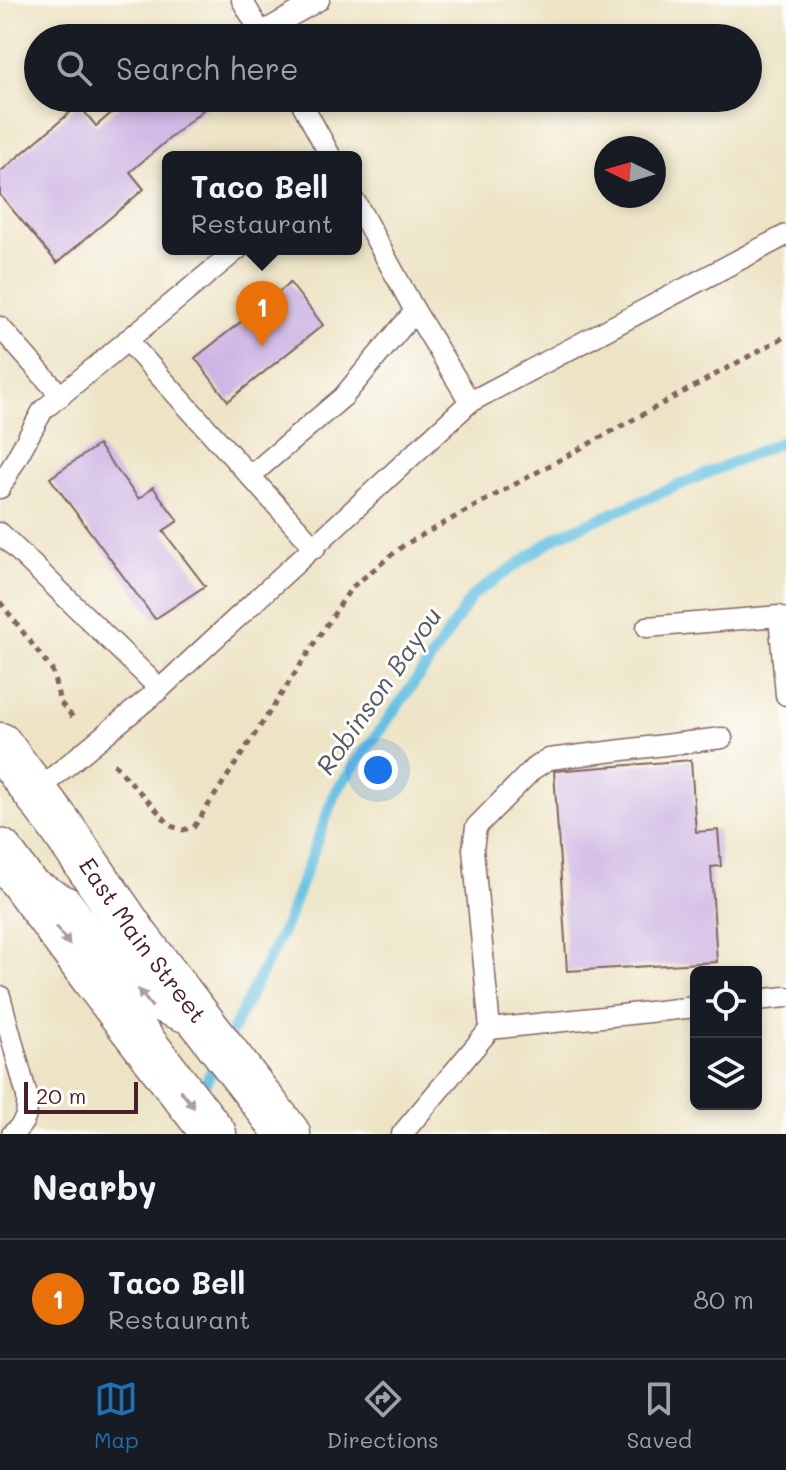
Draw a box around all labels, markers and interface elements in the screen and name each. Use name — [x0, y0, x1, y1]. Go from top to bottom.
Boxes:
search box — [24, 24, 762, 112]
icon: search — [52, 46, 96, 90]
text: Search here — [116, 48, 299, 88]
north arrow — [594, 136, 666, 208]
popup — [162, 151, 362, 255]
text: Taco Bell — [191, 166, 328, 206]
text: Restaurant — [191, 206, 333, 240]
pin: 1 — [236, 281, 288, 347]
water label: Robinson Bayou — [308, 600, 449, 781]
your location — [358, 750, 398, 790]
street label: East Main Street — [73, 851, 214, 1029]
one-way arrow — [55, 926, 70, 947]
map controls — [690, 966, 762, 1110]
button: locate — [690, 966, 762, 1038]
one-way arrow — [138, 988, 154, 1008]
button: layers — [690, 1038, 762, 1110]
scale bar — [24, 1078, 138, 1114]
text: 20 m — [36, 1081, 86, 1110]
one-way arrow — [178, 1089, 194, 1109]
text: Nearby — [32, 1164, 157, 1209]
text: Taco Bell — [108, 1262, 245, 1302]
text: 1 — [52, 1282, 64, 1316]
text: 80 m — [693, 1282, 754, 1316]
text: Restaurant — [108, 1302, 250, 1336]
tab: Map — [94, 1377, 139, 1454]
tab: Directions — [327, 1377, 439, 1454]
tab: Saved — [627, 1377, 692, 1454]

